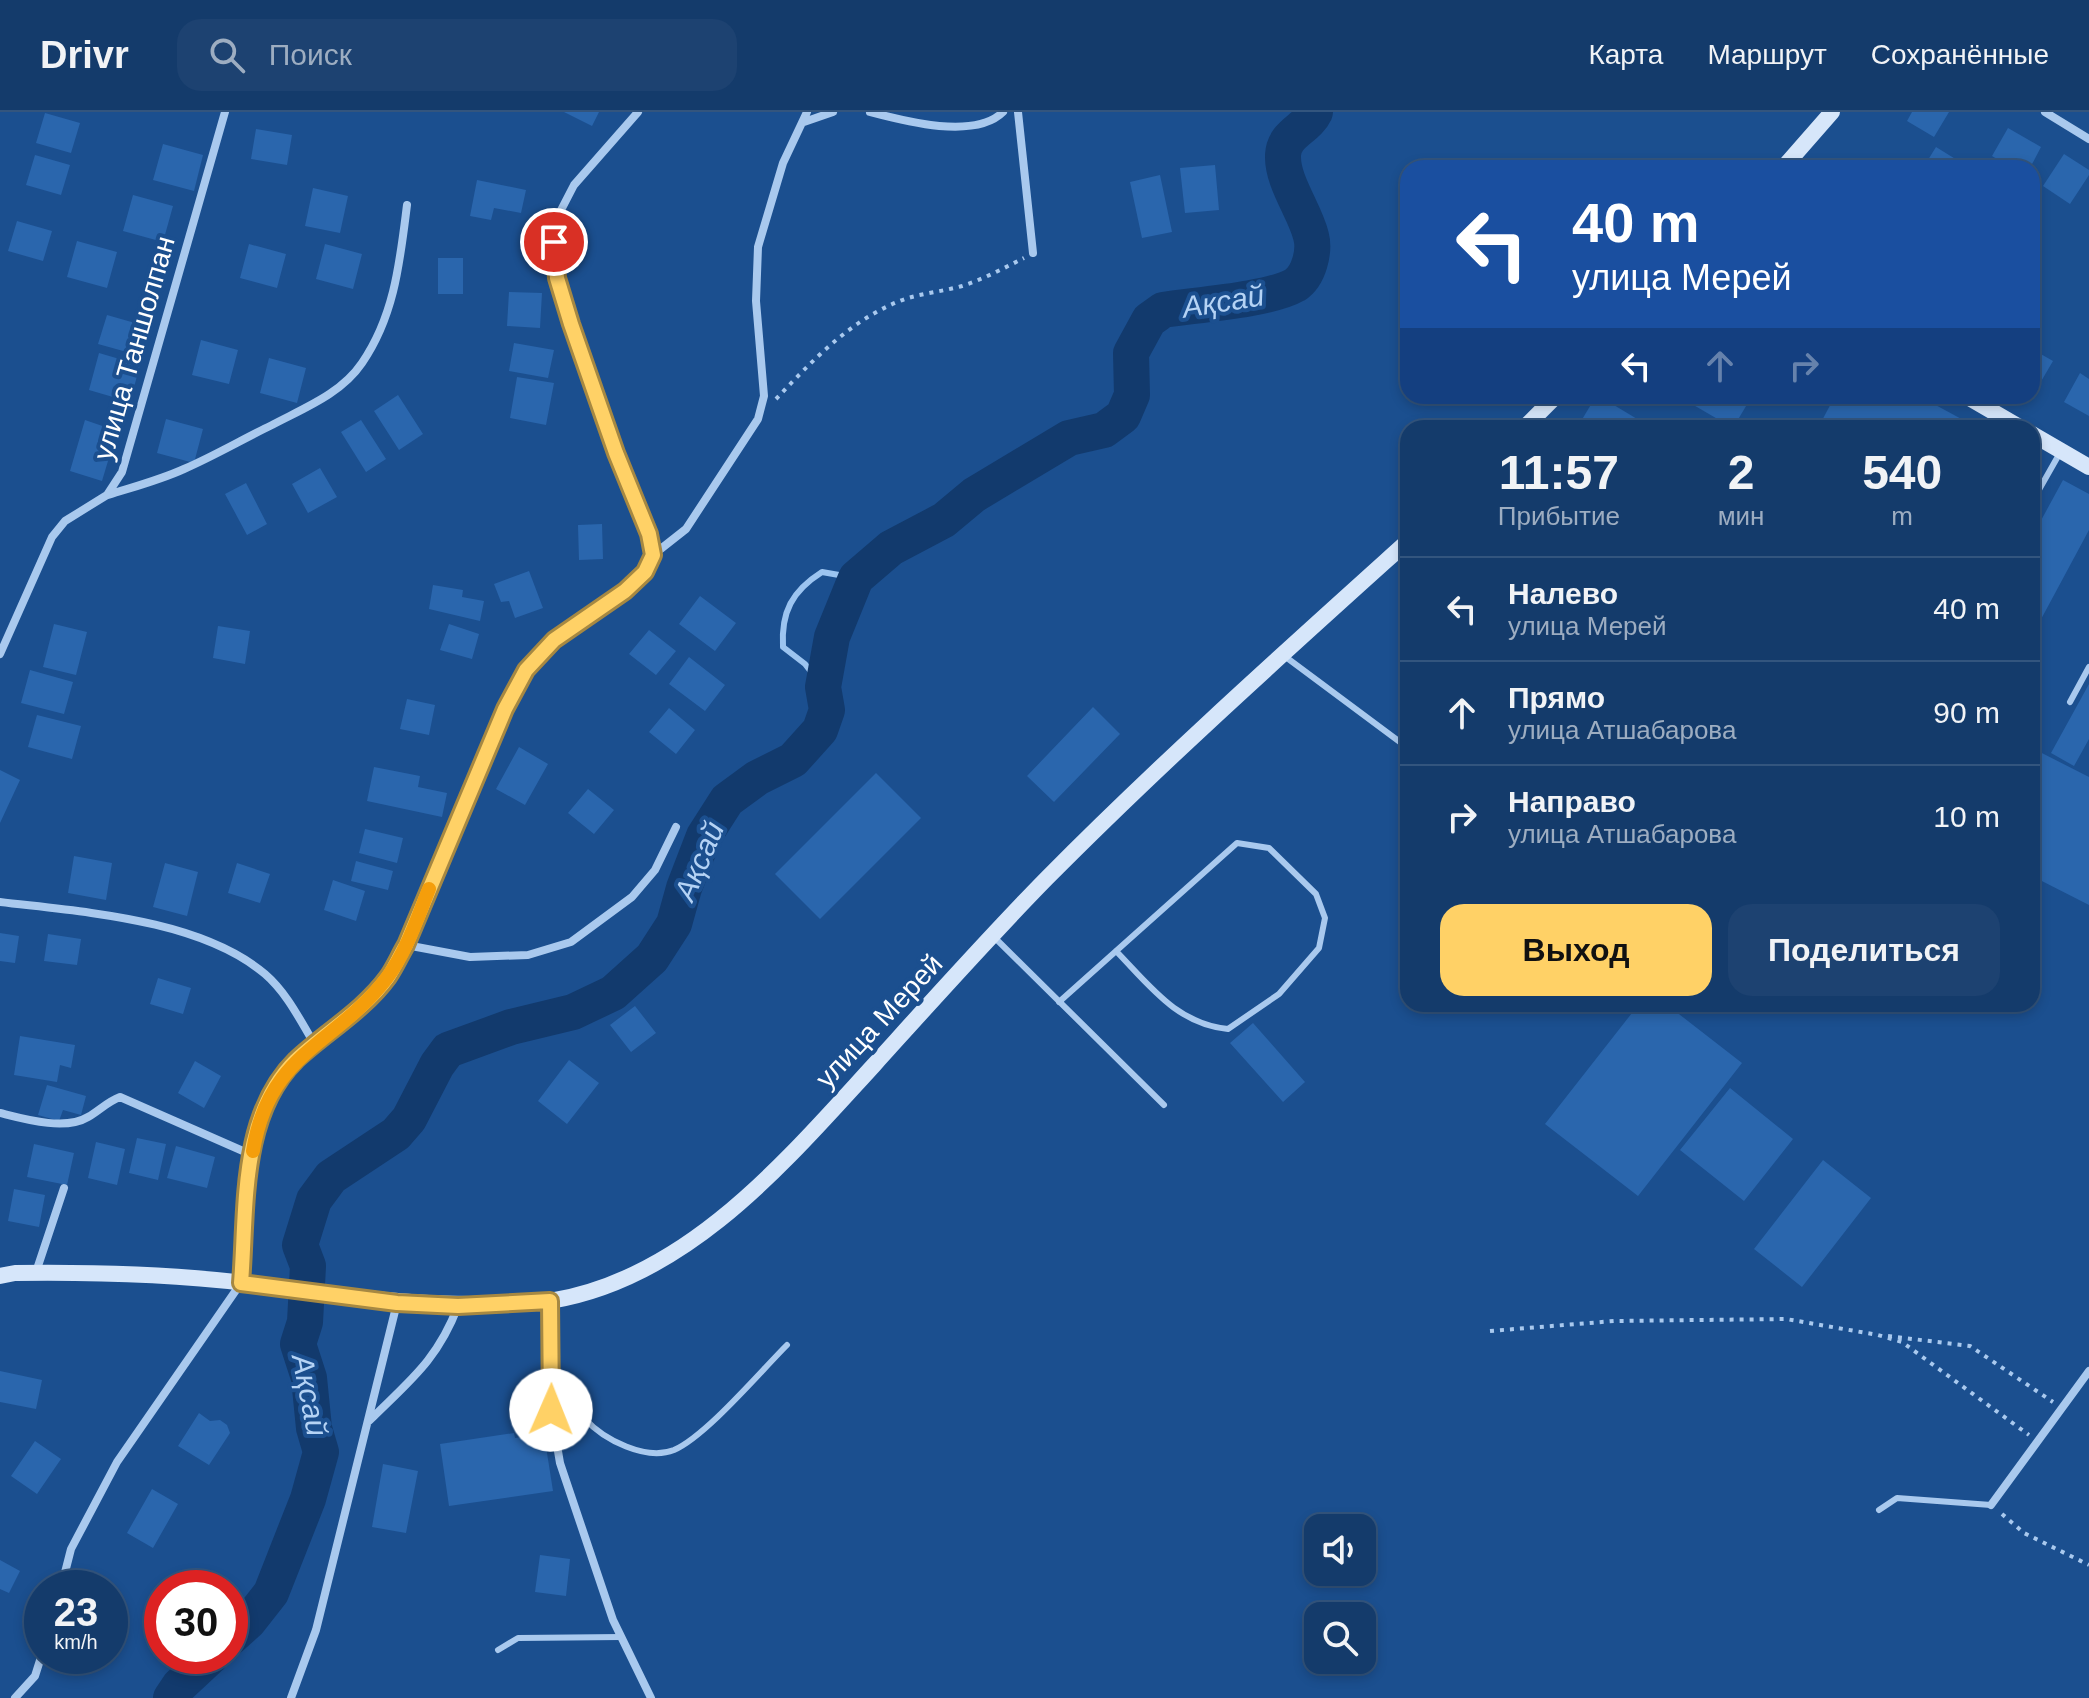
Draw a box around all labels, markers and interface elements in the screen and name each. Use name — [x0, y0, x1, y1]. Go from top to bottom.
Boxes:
search box — [177, 19, 737, 91]
icon: search — [205, 33, 249, 77]
text: Drivr — [40, 34, 129, 76]
text: Поиск — [269, 38, 352, 71]
text: Карта — [1588, 39, 1663, 70]
text: Маршрут — [1707, 39, 1827, 70]
text: Сохранённые — [1871, 39, 2049, 70]
text: 40 m — [1572, 191, 1700, 254]
icon: left — [1440, 192, 1544, 296]
pin — [520, 208, 588, 276]
icon: arrive — [532, 220, 576, 264]
street label: улица Таншолпан — [87, 232, 181, 464]
text: улица Мерей — [1572, 257, 1792, 298]
water label: Ақсай — [1178, 278, 1267, 324]
icon: left — [1614, 344, 1658, 388]
icon: ahead — [1698, 344, 1742, 388]
icon: right — [1782, 344, 1826, 388]
text: 11:57 — [1499, 446, 1619, 499]
text: 2 — [1728, 446, 1754, 499]
text: 540 — [1862, 446, 1942, 499]
text: Прибытие — [1498, 501, 1620, 531]
text: мин — [1718, 501, 1764, 531]
text: m — [1891, 501, 1913, 531]
text: Налево — [1508, 577, 1618, 610]
icon: left — [1440, 587, 1484, 631]
text: 40 m — [1933, 592, 2000, 625]
text: улица Мерей — [1508, 611, 1667, 641]
text: Прямо — [1508, 681, 1605, 714]
icon: ahead — [1440, 691, 1484, 735]
text: 90 m — [1933, 696, 2000, 729]
text: улица Атшабарова — [1508, 715, 1736, 745]
text: Направо — [1508, 785, 1636, 818]
icon: right — [1440, 795, 1484, 839]
text: 10 m — [1933, 800, 2000, 833]
water label: Ақсай — [667, 816, 730, 907]
text: улица Атшабарова — [1508, 819, 1736, 849]
button: Выход — [1440, 904, 1712, 996]
button: Поделиться — [1728, 904, 2000, 996]
street label: улица Мерей — [809, 948, 949, 1094]
water label: Ақсай — [286, 1349, 334, 1439]
position arrow — [509, 1368, 593, 1452]
map controls — [1304, 1514, 1376, 1674]
button: sound — [1304, 1514, 1376, 1586]
speed limit sign: 30 — [144, 1570, 248, 1674]
text: 23 — [54, 1590, 98, 1634]
button: search — [1304, 1602, 1376, 1674]
text: km/h — [54, 1631, 98, 1653]

